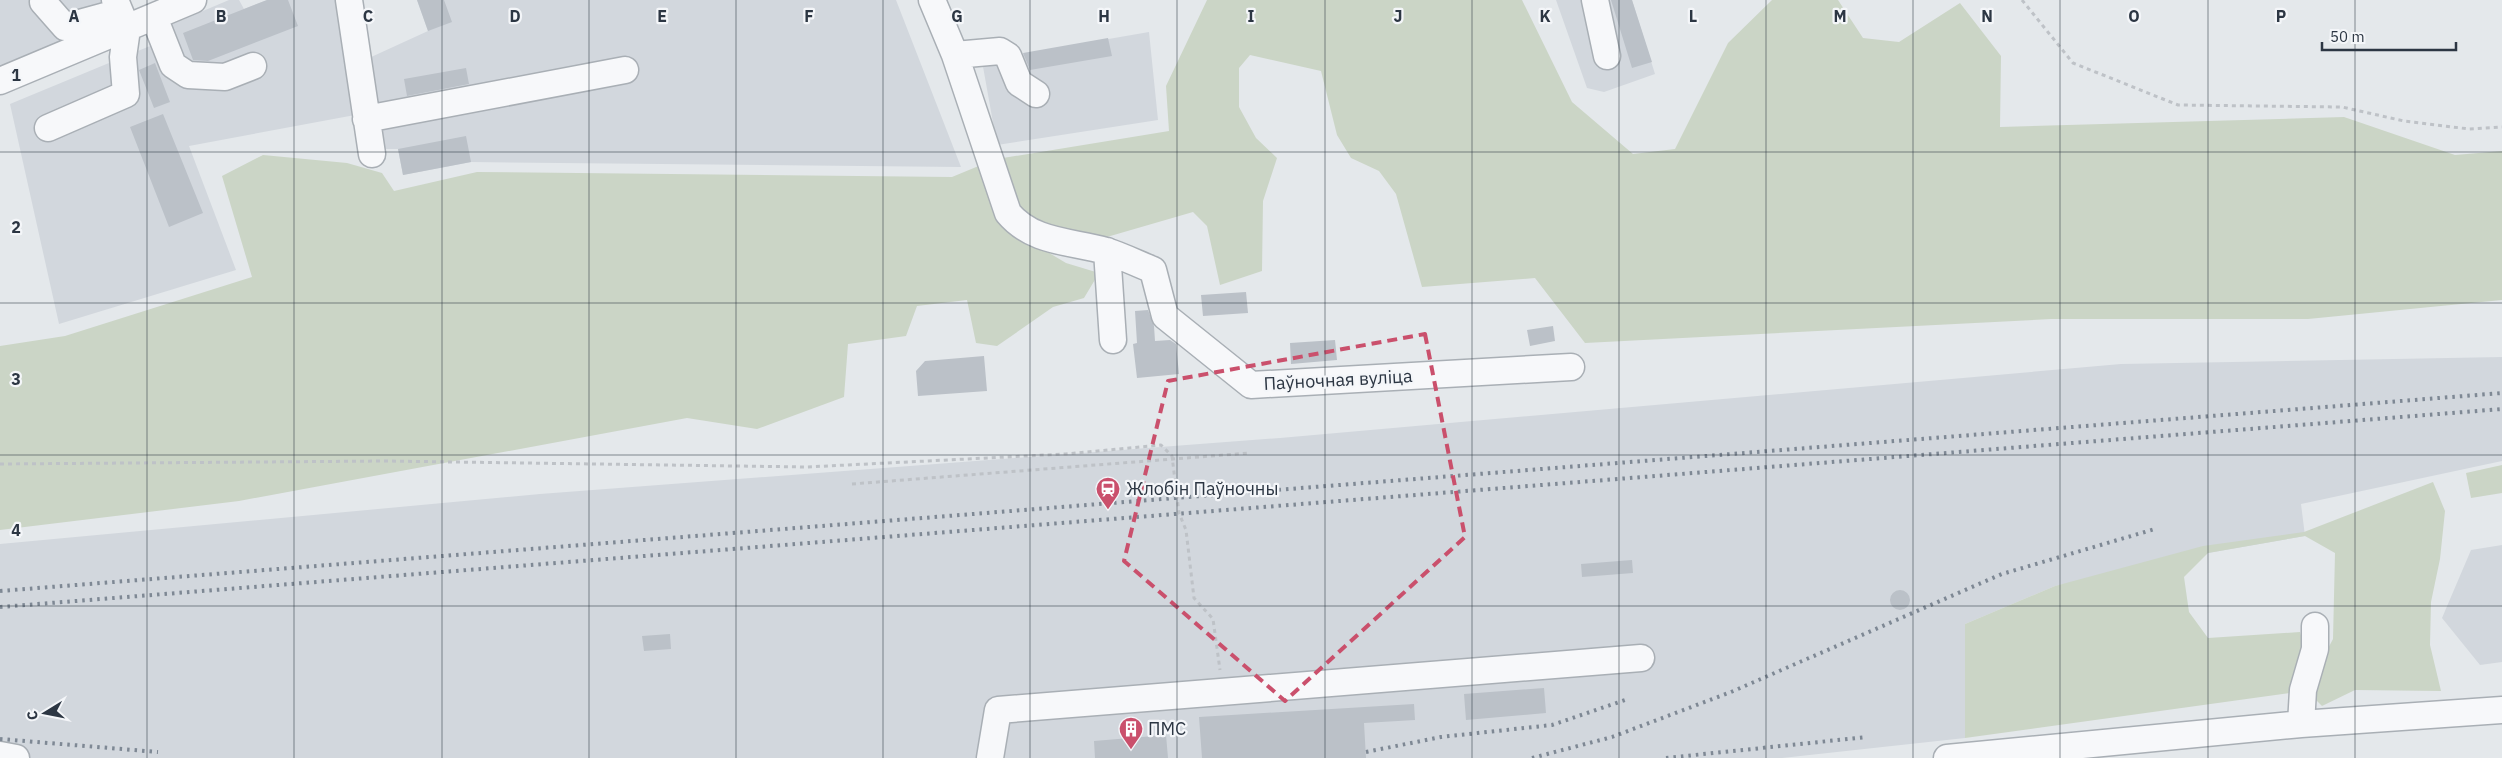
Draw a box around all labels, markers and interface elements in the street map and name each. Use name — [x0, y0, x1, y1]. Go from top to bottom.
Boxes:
text: A — [69, 6, 80, 26]
text: B — [216, 6, 227, 26]
text: C — [363, 6, 373, 26]
text: D — [509, 6, 521, 26]
text: E — [657, 6, 667, 26]
text: F — [804, 6, 814, 26]
text: G — [951, 6, 963, 26]
text: H — [1098, 6, 1110, 26]
text: I — [1248, 6, 1255, 26]
text: J — [1394, 6, 1402, 26]
text: K — [1539, 6, 1551, 26]
text: L — [1689, 6, 1697, 26]
text: M — [1833, 6, 1847, 26]
text: N — [1981, 6, 1993, 26]
text: O — [2128, 6, 2140, 26]
text: P — [2276, 6, 2286, 26]
scale bar — [2322, 20, 2456, 52]
text: 50 m — [2330, 27, 2365, 46]
text: 1 — [11, 65, 21, 85]
text: 2 — [11, 217, 21, 237]
street label: Паўночная вуліца — [1263, 364, 1413, 395]
text: 3 — [11, 369, 21, 389]
station icon: Жлобін Паўночны — [1095, 476, 1121, 510]
place label: Жлобін Паўночны — [1126, 477, 1278, 500]
text: 4 — [11, 520, 21, 540]
north arrow — [20, 688, 70, 738]
text: С — [23, 709, 42, 721]
building icon: ПМС — [1118, 716, 1144, 750]
place label: ПМС — [1148, 717, 1186, 740]

